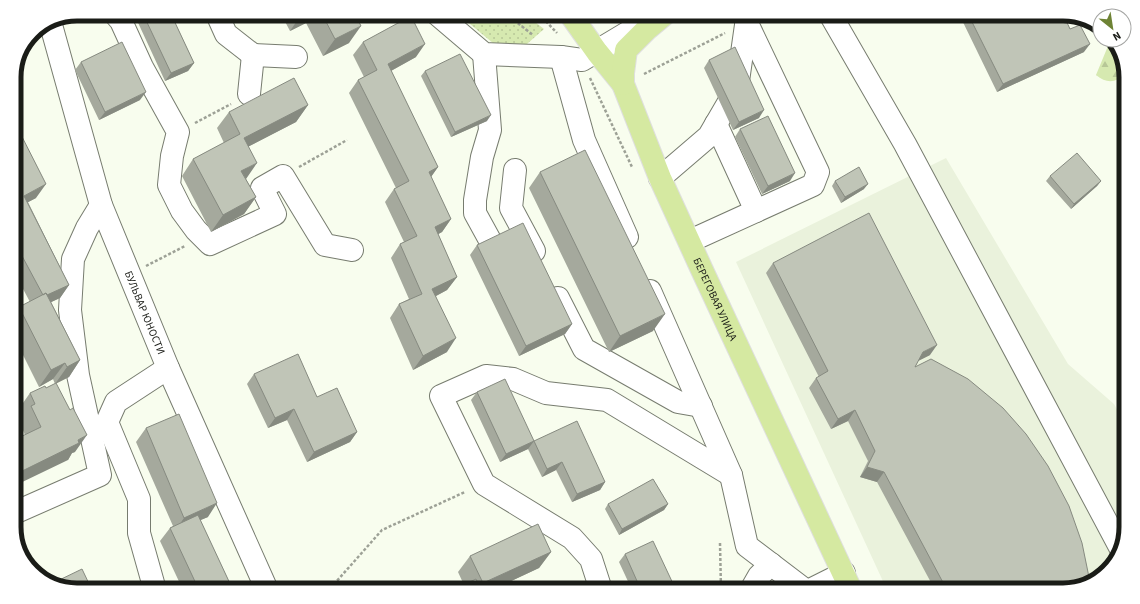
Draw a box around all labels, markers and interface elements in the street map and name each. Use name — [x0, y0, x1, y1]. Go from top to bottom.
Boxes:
north arrow — [1092, 8, 1132, 48]
text: N — [1110, 28, 1124, 45]
street label: БЕРЕГОВАЯ УЛИЦА — [689, 255, 741, 343]
street label: БУЛЬВАР ЮНОСТИ — [121, 268, 169, 357]

